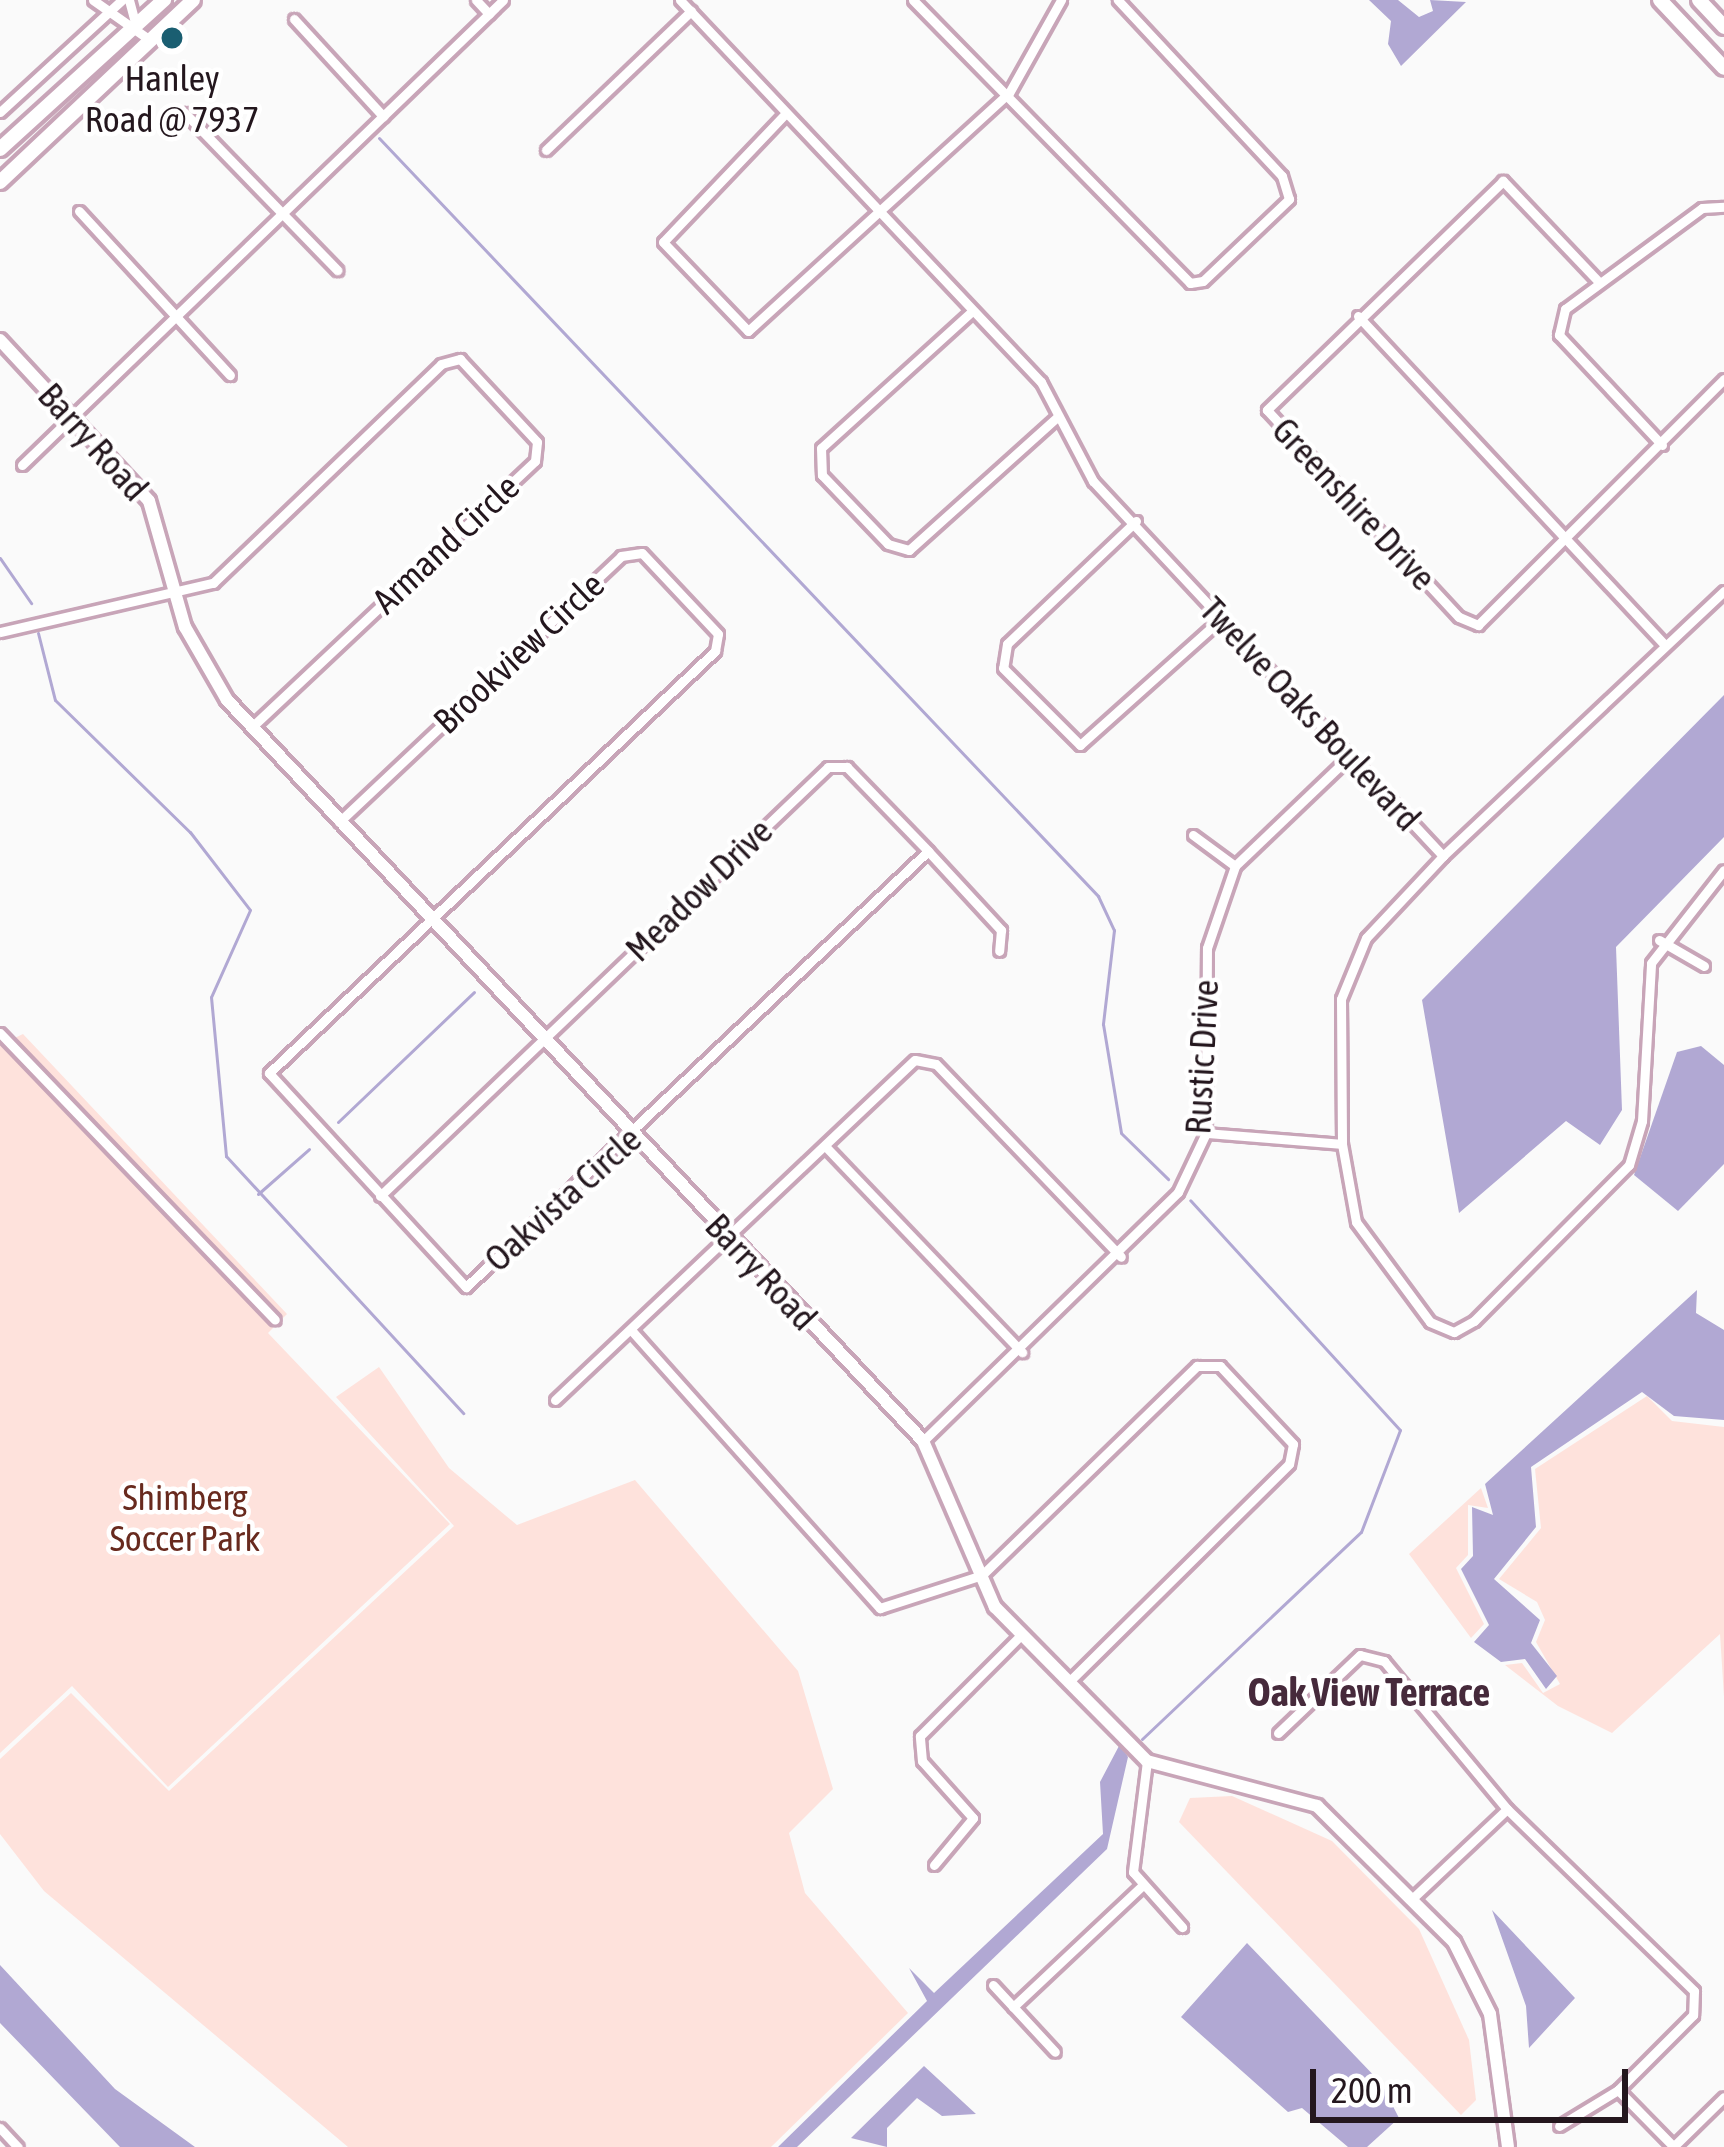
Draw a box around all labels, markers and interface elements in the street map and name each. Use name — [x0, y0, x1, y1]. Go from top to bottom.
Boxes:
marker: Hanley Road @ 7937 — [159, 25, 185, 51]
place label: Hanley Road @ 7937 — [85, 56, 259, 141]
street label: Barry Road — [29, 374, 157, 510]
street label: Greenshire Drive — [1263, 409, 1445, 599]
street label: Armand Circle — [364, 465, 528, 623]
street label: Brookview Circle — [425, 563, 613, 743]
street label: Twelve Oaks Boulevard — [1191, 588, 1429, 840]
street label: Meadow Drive — [617, 809, 781, 971]
street label: Rustic Drive — [1176, 979, 1228, 1135]
street label: Oakvista Circle — [476, 1118, 650, 1280]
street label: Barry Road — [696, 1205, 826, 1339]
park label: Shimberg Soccer Park — [110, 1475, 260, 1560]
district label: Oak View Terrace — [1248, 1669, 1490, 1715]
scale bar — [1316, 2045, 1634, 2119]
text: 200 m — [1331, 2069, 1413, 2111]

